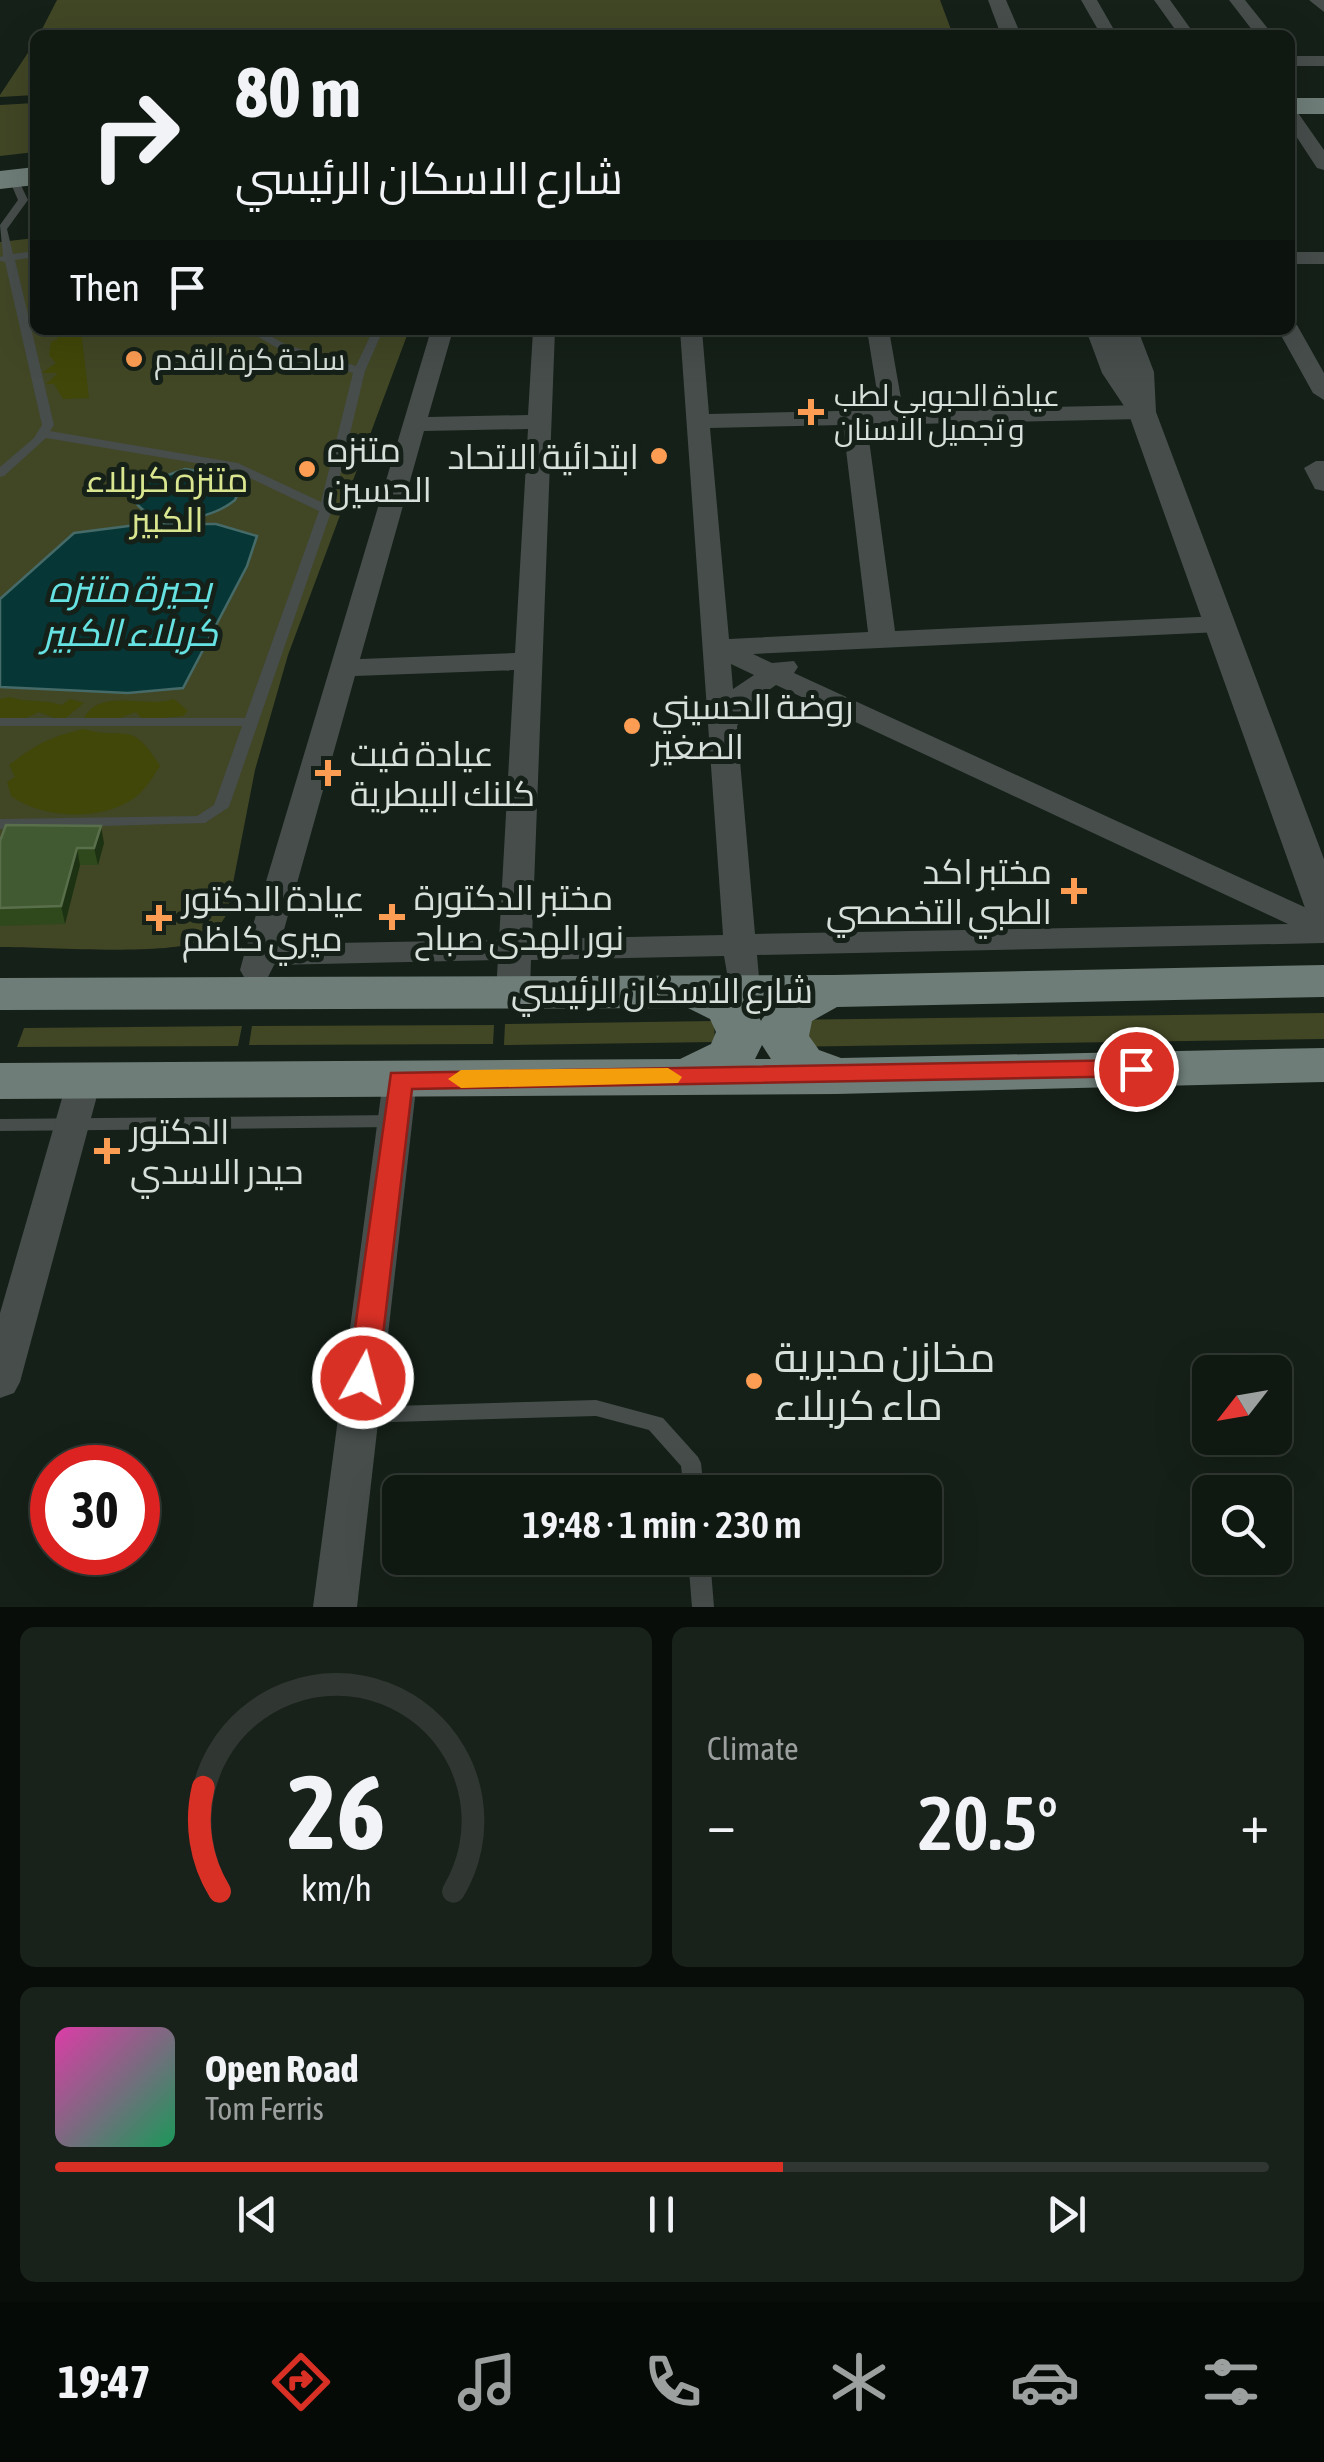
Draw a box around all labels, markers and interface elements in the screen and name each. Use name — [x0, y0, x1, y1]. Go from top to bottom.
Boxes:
text: 80 m — [235, 52, 361, 132]
icon: right — [70, 70, 200, 200]
text: شارع الاسكان الرئيسي — [235, 152, 623, 204]
icon: arrive — [160, 260, 215, 315]
text: Then — [70, 266, 140, 309]
place label: ساحة كرة القدم — [154, 342, 345, 380]
marker: ساحة كرة القدم — [123, 348, 145, 370]
place label: عيادة الحبوبي لطب و تجميل الاسنان — [834, 378, 1060, 448]
marker: عيادة الحبوبي لطب و تجميل الاسنان — [798, 399, 824, 425]
place label: متنزه الحسين — [327, 429, 432, 511]
place label: ابتدائية الاتحاد — [448, 436, 639, 476]
marker: ابتدائية الاتحاد — [648, 445, 670, 467]
marker: متنزه الحسين — [296, 458, 318, 480]
park label: متنزه كربلاء الكبير — [85, 459, 249, 540]
water label: بحيرة متنزه كربلاء الكبير — [38, 567, 218, 655]
place label: روضة الحسيني الصغير — [650, 686, 853, 767]
marker: روضة الحسيني الصغير — [621, 715, 643, 737]
place label: عيادة فيت كلنك البيطرية — [350, 733, 535, 814]
marker: عيادة فيت كلنك البيطرية — [315, 760, 341, 786]
place label: مختبر اكد الطبي التخصصي — [826, 851, 1052, 939]
place label: مختبر الدكتورة نور الهدى صباح — [414, 877, 624, 961]
place label: عيادة الدكتور ميري كاظم — [180, 878, 365, 966]
marker: مختبر اكد الطبي التخصصي — [1061, 878, 1087, 904]
marker: مختبر الدكتورة نور الهدى صباح — [379, 904, 405, 930]
marker: عيادة الدكتور ميري كاظم — [146, 905, 172, 931]
street label: شارع الاسكان الرئيسي — [511, 970, 813, 1017]
pin — [1094, 1027, 1179, 1112]
icon: arrive — [1109, 1042, 1164, 1097]
place label: الدكتور حيدر الاسدي — [128, 1111, 303, 1199]
marker: الدكتور حيدر الاسدي — [94, 1138, 120, 1164]
position arrow — [311, 1326, 415, 1430]
place label: مخازن مديرية ماء كربلاء — [774, 1333, 996, 1429]
north arrow — [1192, 1355, 1292, 1455]
map controls — [1192, 1355, 1292, 1575]
marker: مخازن مديرية ماء كربلاء — [743, 1370, 765, 1392]
speed limit sign: 30 — [30, 1445, 160, 1575]
button: search — [1192, 1475, 1292, 1575]
text: 19:48 · 1 min · 230 m — [522, 1503, 802, 1546]
text: Climate — [707, 1730, 799, 1767]
text: 26 — [287, 1752, 385, 1871]
text: 20.5° — [918, 1780, 1058, 1866]
text: − — [707, 1792, 736, 1855]
text: + — [1240, 1792, 1269, 1855]
text: km/h — [301, 1868, 371, 1909]
text: Open Road — [205, 2047, 359, 2090]
text: Tom Ferris — [205, 2090, 324, 2127]
icon: previous — [230, 2187, 285, 2242]
icon: pause — [634, 2187, 689, 2242]
icon: next — [1039, 2187, 1094, 2242]
icon: directions — [266, 2347, 336, 2417]
icon: music — [452, 2347, 522, 2417]
icon: phone — [638, 2347, 708, 2417]
icon: climate — [824, 2347, 894, 2417]
icon: car — [1010, 2347, 1080, 2417]
icon: filters — [1196, 2347, 1266, 2417]
text: 19:47 — [58, 2356, 151, 2408]

